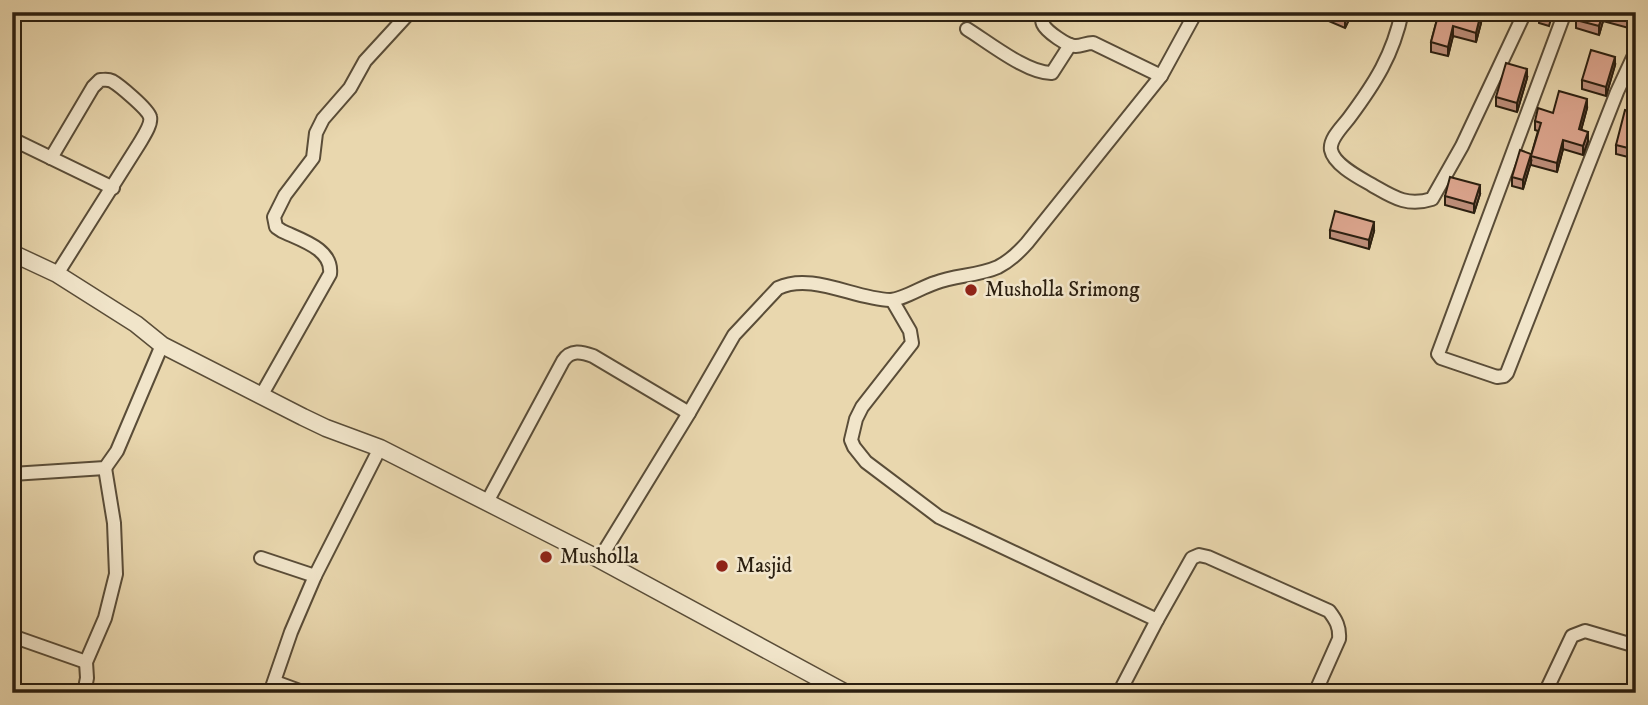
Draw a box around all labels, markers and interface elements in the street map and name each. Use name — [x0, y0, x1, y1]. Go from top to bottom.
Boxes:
place label: Musholla Srimong — [985, 277, 1140, 303]
marker: Musholla Srimong — [963, 282, 979, 298]
place label: Musholla — [560, 544, 639, 570]
marker: Musholla — [538, 549, 554, 565]
place label: Masjid — [736, 553, 793, 579]
marker: Masjid — [714, 558, 730, 574]

